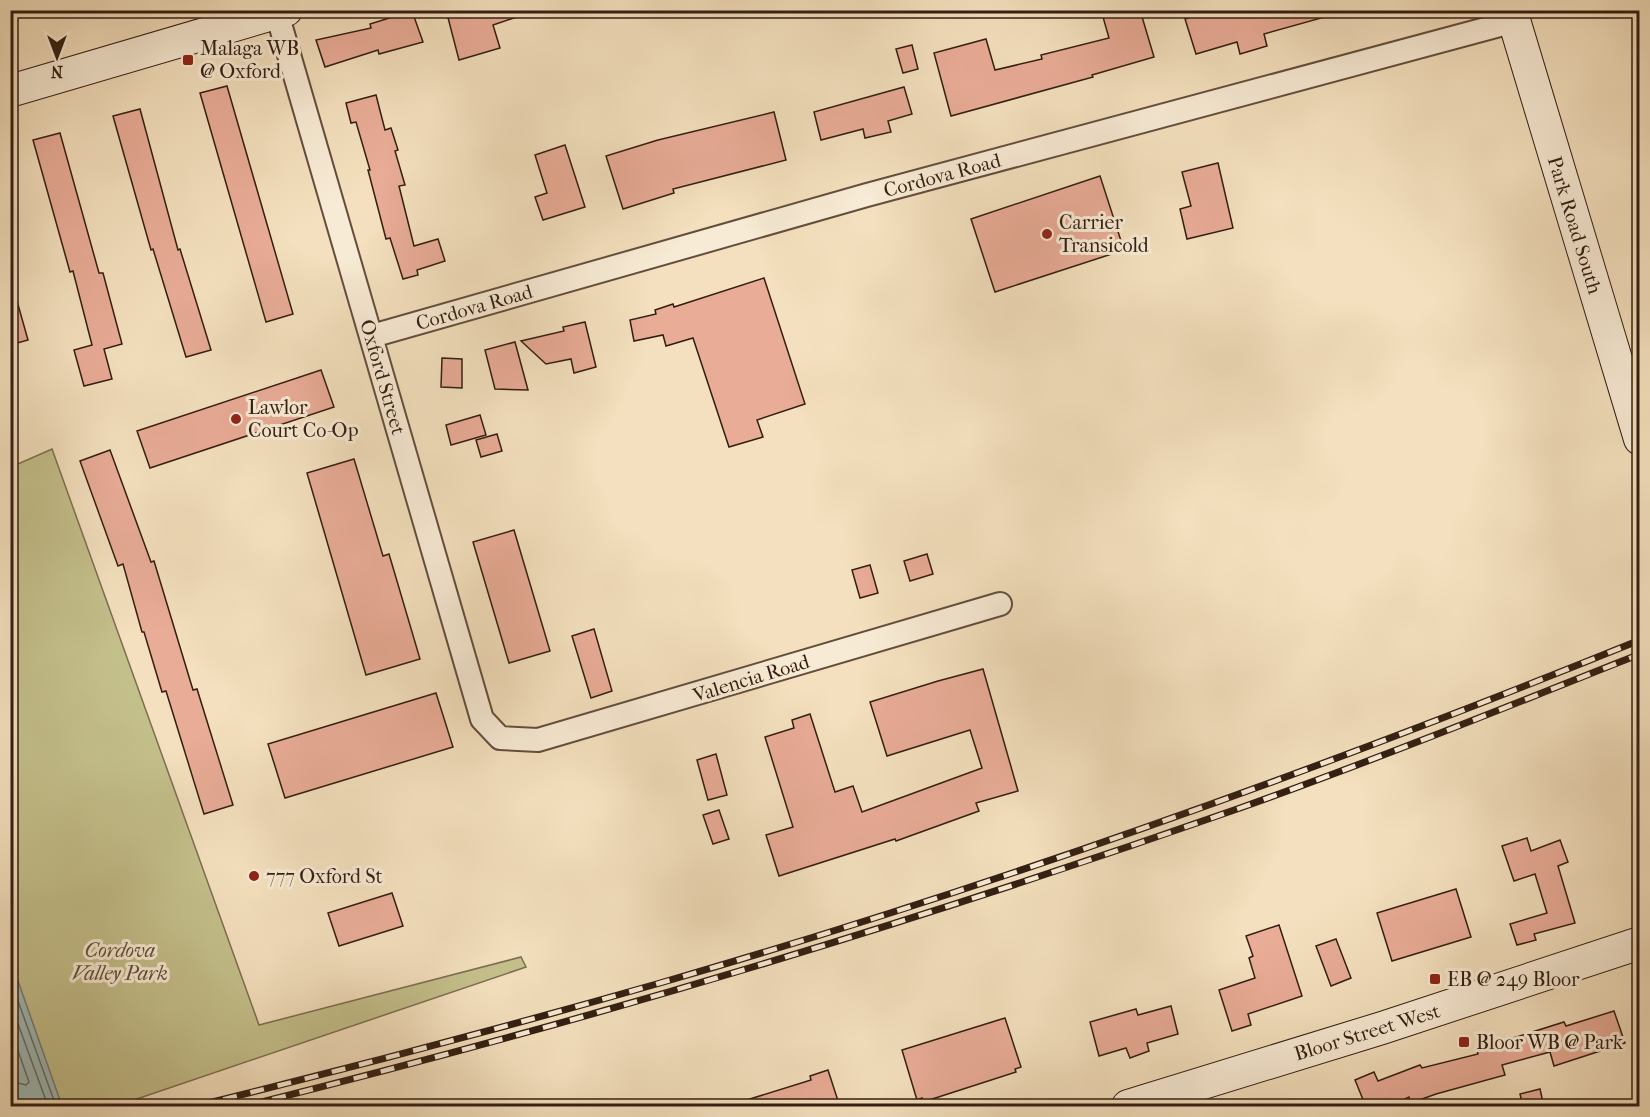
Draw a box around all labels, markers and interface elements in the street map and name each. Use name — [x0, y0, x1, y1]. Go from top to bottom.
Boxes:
north arrow — [27, 27, 87, 87]
place label: Malaga WB @ Oxford — [200, 37, 299, 83]
marker: Malaga WB @ Oxford — [181, 53, 195, 67]
text: N — [50, 62, 63, 81]
street label: Cordova Road — [881, 149, 1004, 202]
street label: Park Road South — [1543, 154, 1607, 298]
place label: Carrier Transicold — [1059, 211, 1150, 257]
marker: Carrier Transicold — [1040, 227, 1054, 241]
street label: Cordova Road — [413, 280, 536, 335]
street label: Oxford Street — [355, 317, 410, 437]
place label: Lawlor Court Co-Op — [248, 396, 359, 442]
marker: Lawlor Court Co-Op — [229, 412, 243, 426]
street label: Valencia Road — [689, 650, 813, 707]
place label: 777 Oxford St — [266, 865, 383, 888]
marker: 777 Oxford St — [247, 869, 261, 883]
park label: Cordova Valley Park — [72, 939, 168, 985]
place label: EB @ 249 Bloor — [1447, 968, 1580, 991]
marker: EB @ 249 Bloor — [1428, 972, 1442, 986]
street label: Bloor Street West — [1292, 999, 1443, 1066]
place label: Bloor WB @ Park — [1476, 1031, 1624, 1054]
marker: Bloor WB @ Park — [1457, 1035, 1471, 1049]

